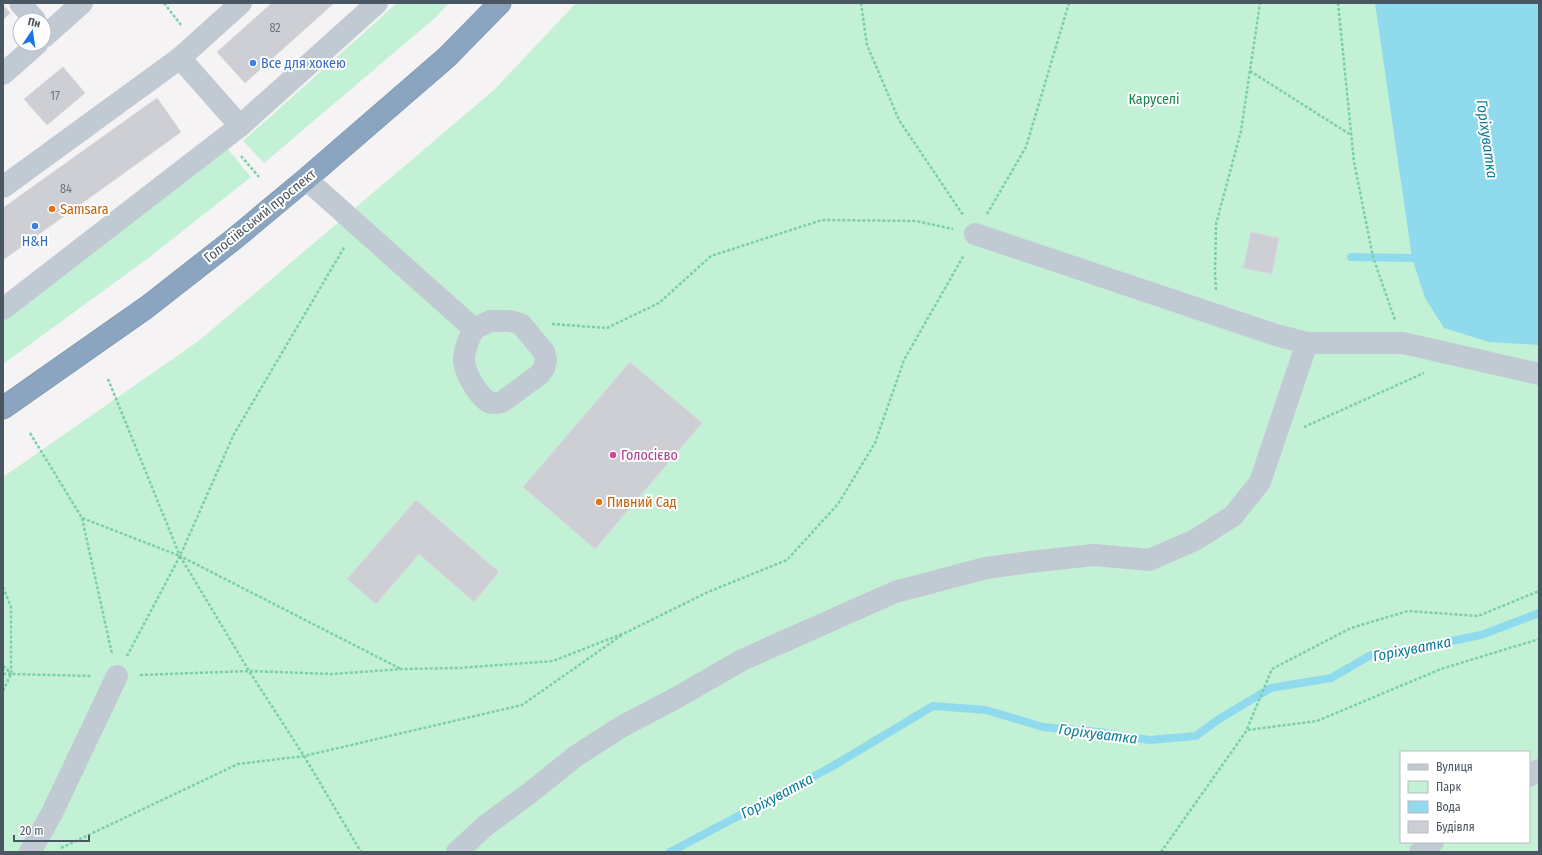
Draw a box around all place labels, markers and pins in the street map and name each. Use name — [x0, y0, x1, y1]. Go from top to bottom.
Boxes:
place label: Все для хокею — [261, 55, 346, 72]
marker: Все для хокею — [248, 58, 258, 68]
place label: Samsara — [60, 201, 109, 218]
marker: Samsara — [47, 204, 57, 214]
marker: H&H — [30, 221, 40, 231]
place label: H&H — [22, 233, 48, 250]
place label: Голосієво — [621, 447, 678, 464]
marker: Голосієво — [608, 450, 618, 460]
place label: Пивний Сад — [607, 494, 677, 511]
marker: Пивний Сад — [594, 497, 604, 507]

